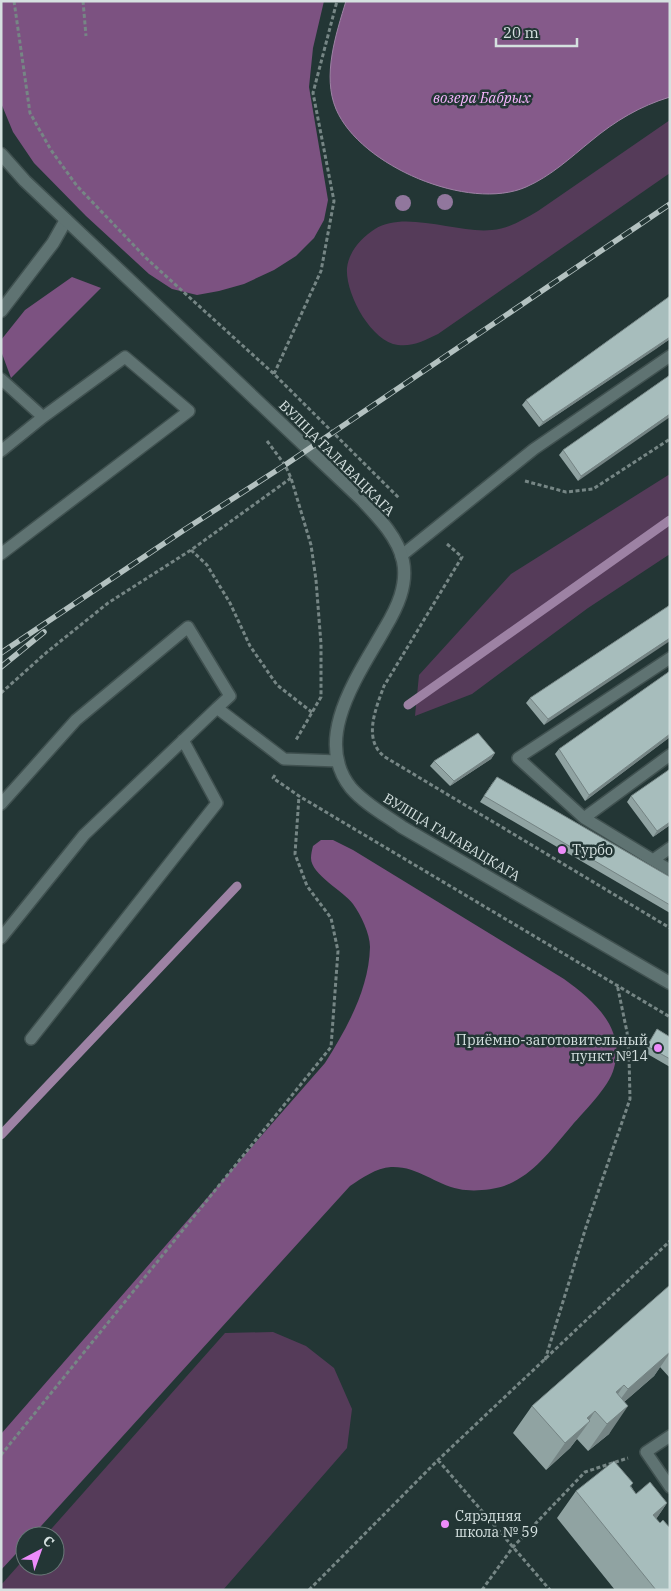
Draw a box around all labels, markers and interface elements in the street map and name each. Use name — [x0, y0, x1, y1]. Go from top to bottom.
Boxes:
scale bar — [496, 15, 577, 47]
text: 20 m — [503, 23, 539, 42]
water label: возера Бабрых — [433, 88, 531, 107]
street label: ВУЛІЦА ГАЛАВАЦКАГА — [275, 396, 399, 520]
street label: ВУЛІЦА ГАЛАВАЦКАГА — [380, 789, 524, 885]
place label: Турбо — [572, 841, 613, 859]
marker: Турбо — [556, 844, 568, 856]
place label: Приёмно-заготовительный пункт №14 — [456, 1031, 648, 1065]
marker: Приёмно-заготовительный пункт №14 — [652, 1042, 664, 1054]
place label: Сярэдняя школа № 59 — [455, 1507, 538, 1541]
marker: Сярэдняя школа № 59 — [439, 1518, 451, 1530]
north arrow — [15, 1526, 65, 1576]
text: С — [39, 1531, 58, 1551]

